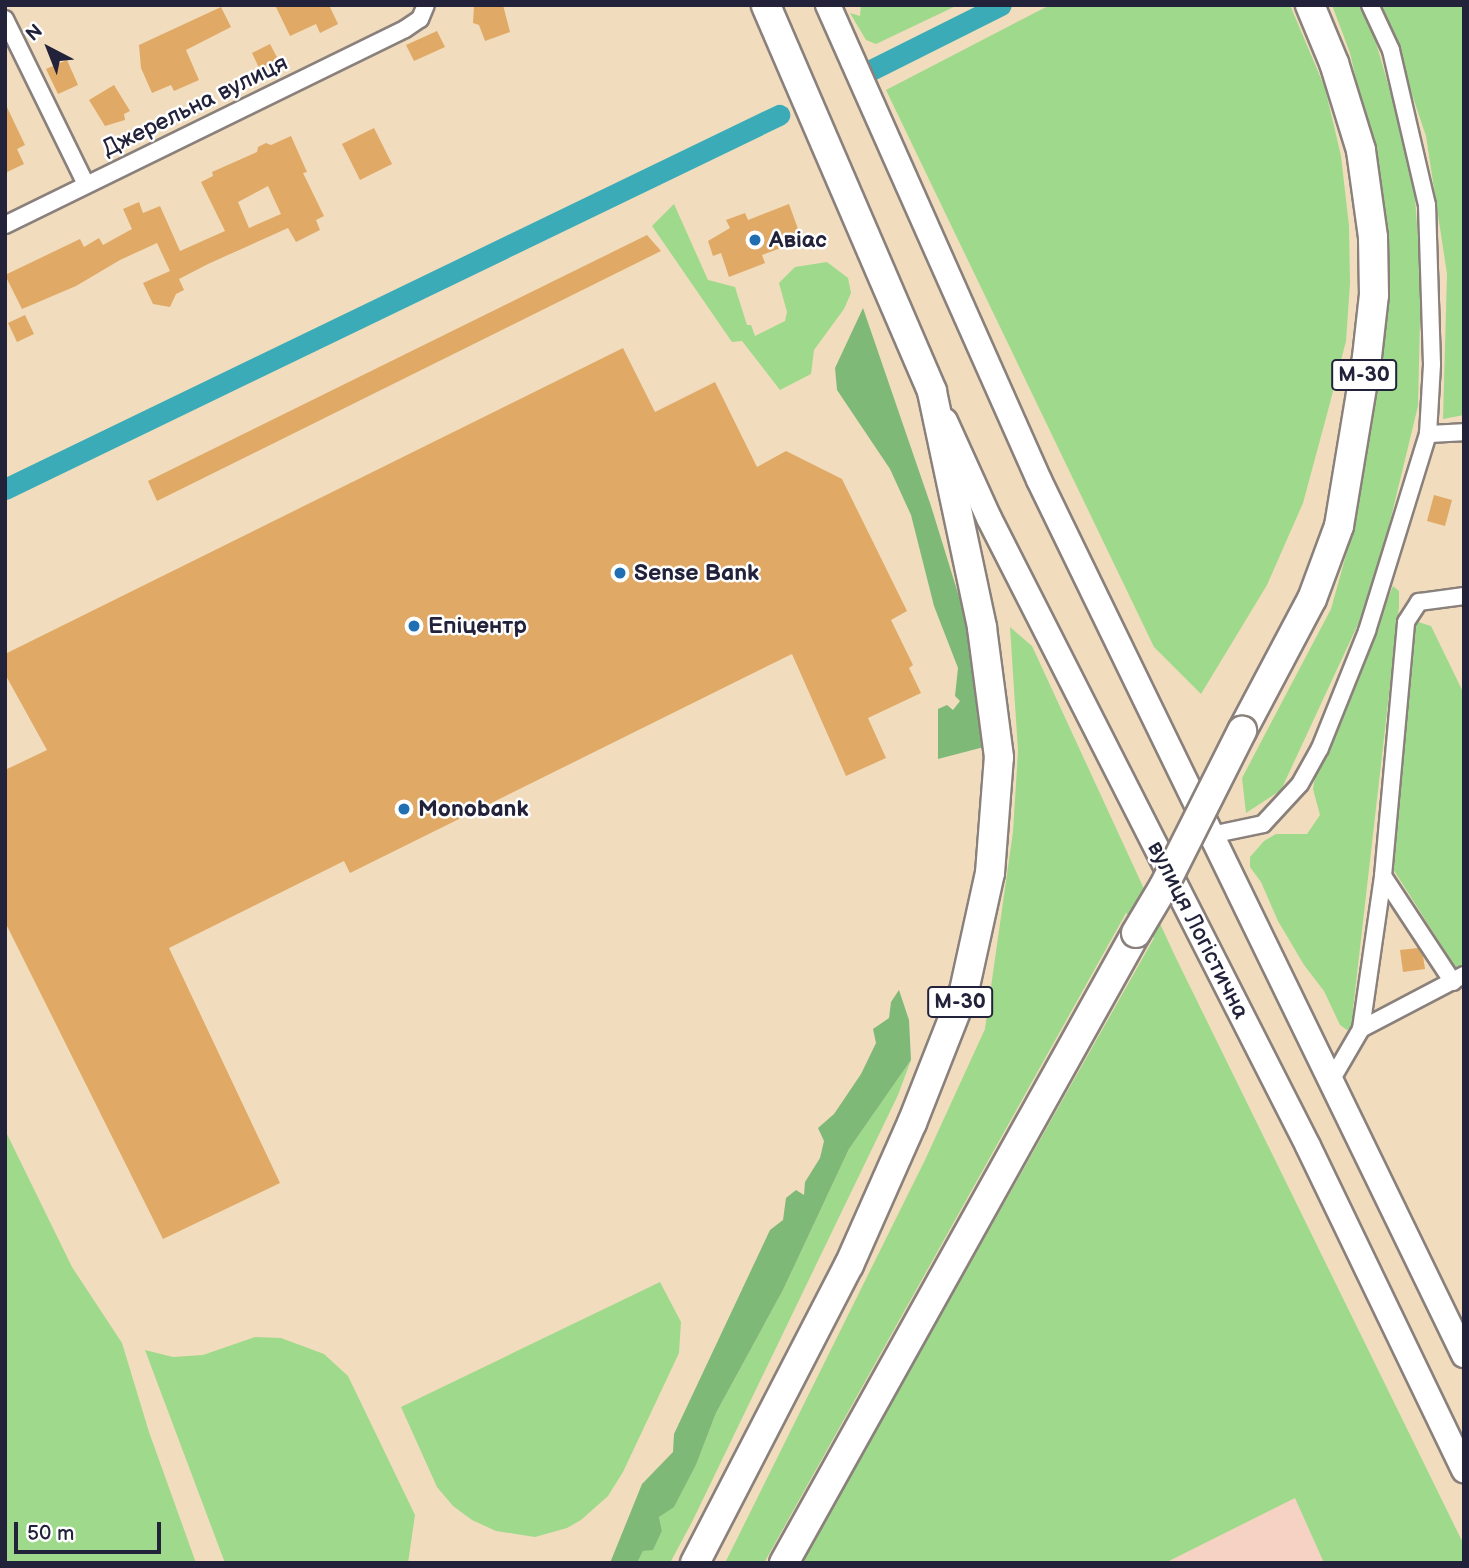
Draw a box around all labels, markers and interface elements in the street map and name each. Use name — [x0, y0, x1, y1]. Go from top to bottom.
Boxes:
north arrow — [14, 14, 84, 84]
text: N — [22, 20, 48, 46]
street label: Джерельна вулиця — [98, 49, 292, 163]
place label: Авіас — [769, 226, 827, 254]
marker: Авіас — [747, 232, 763, 248]
road number: М-30 — [1331, 358, 1397, 392]
place label: Sense Bank — [634, 559, 759, 587]
marker: Sense Bank — [612, 565, 628, 581]
place label: Епіцентр — [428, 612, 527, 640]
marker: Епіцентр — [406, 618, 422, 634]
place label: Monobank — [418, 795, 528, 823]
marker: Monobank — [396, 801, 412, 817]
street label: вулиця Логістична — [1141, 837, 1255, 1023]
road number: М-30 — [927, 984, 993, 1020]
scale bar — [18, 1508, 164, 1552]
text: 50 m — [27, 1521, 74, 1546]

